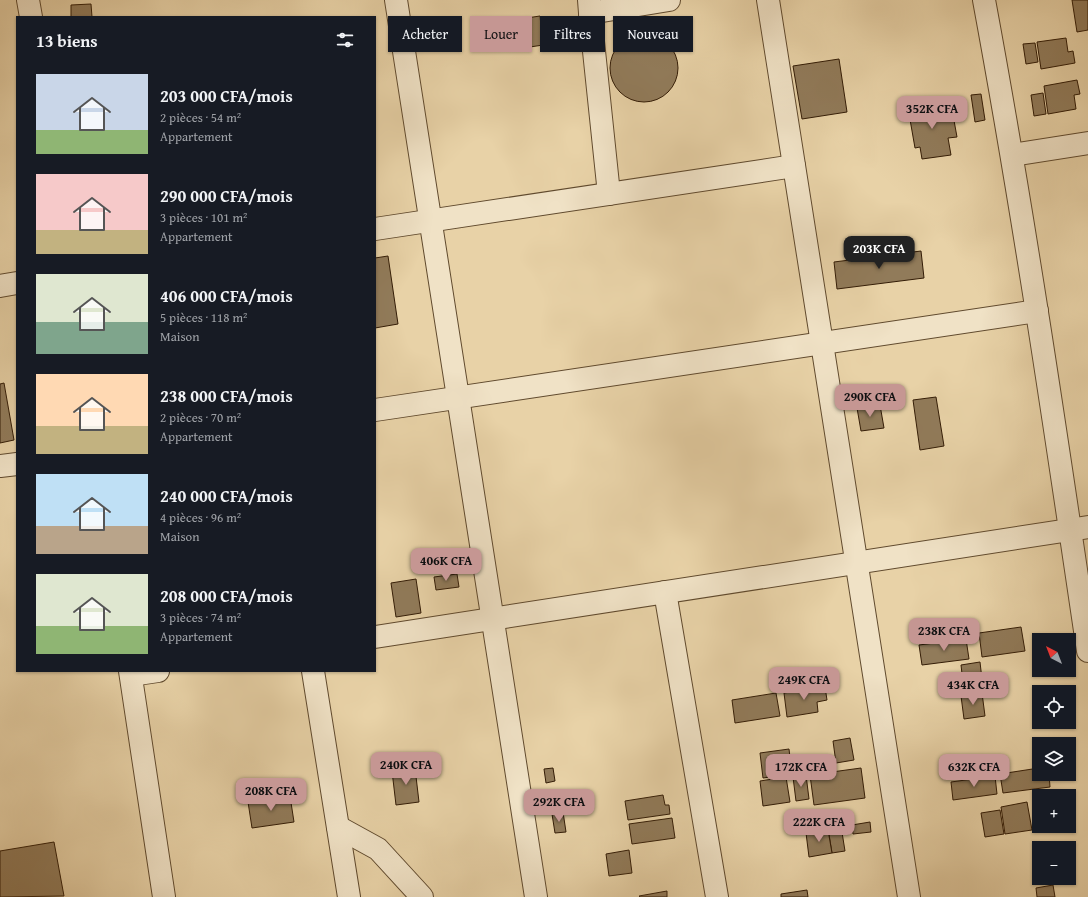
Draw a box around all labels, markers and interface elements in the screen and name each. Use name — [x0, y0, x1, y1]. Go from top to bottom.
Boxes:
chip: Acheter — [388, 16, 462, 52]
chip: Louer — [470, 16, 532, 52]
chip: Filtres — [540, 16, 605, 52]
chip: Nouveau — [613, 16, 693, 52]
text: 13 biens — [36, 28, 98, 53]
icon: filters — [334, 29, 356, 51]
text: 203 000 CFA/mois — [160, 83, 293, 108]
icon: home — [68, 90, 116, 138]
pin: 352K CFA — [891, 96, 973, 130]
text: 352K CFA — [906, 99, 958, 118]
text: 2 pièces · 54 m² — [160, 108, 241, 127]
text: Appartement — [160, 127, 233, 146]
text: 290 000 CFA/mois — [160, 183, 293, 208]
icon: home — [68, 190, 116, 238]
text: 3 pièces · 101 m² — [160, 208, 247, 227]
text: Appartement — [160, 227, 233, 246]
pin: 203K CFA — [838, 236, 920, 270]
text: 203K CFA — [853, 239, 905, 258]
text: 406 000 CFA/mois — [160, 283, 293, 308]
icon: home — [68, 290, 116, 338]
text: 5 pièces · 118 m² — [160, 308, 247, 327]
text: Maison — [160, 327, 200, 346]
text: 238 000 CFA/mois — [160, 383, 293, 408]
pin: 290K CFA — [829, 384, 911, 418]
text: 290K CFA — [844, 387, 896, 406]
icon: home — [68, 390, 116, 438]
text: 2 pièces · 70 m² — [160, 408, 241, 427]
text: Appartement — [160, 427, 233, 446]
text: 240 000 CFA/mois — [160, 483, 293, 508]
icon: home — [68, 490, 116, 538]
text: 4 pièces · 96 m² — [160, 508, 241, 527]
text: Maison — [160, 527, 200, 546]
pin: 406K CFA — [405, 548, 487, 582]
text: 406K CFA — [420, 551, 472, 570]
text: 208 000 CFA/mois — [160, 583, 293, 608]
icon: home — [68, 590, 116, 638]
text: 3 pièces · 74 m² — [160, 608, 241, 627]
pin: 238K CFA — [903, 618, 985, 652]
text: 238K CFA — [918, 621, 970, 640]
text: Appartement — [160, 627, 233, 646]
north arrow — [1032, 633, 1076, 677]
map controls — [1032, 633, 1076, 885]
pin: 249K CFA — [763, 667, 845, 701]
text: 249K CFA — [778, 670, 830, 689]
pin: 434K CFA — [932, 672, 1014, 706]
text: 434K CFA — [947, 675, 999, 694]
button: locate — [1032, 685, 1076, 729]
button: layers — [1032, 737, 1076, 781]
pin: 240K CFA — [365, 752, 447, 786]
pin: 172K CFA — [760, 754, 842, 788]
pin: 632K CFA — [933, 754, 1015, 788]
text: 240K CFA — [380, 755, 432, 774]
text: 172K CFA — [775, 757, 827, 776]
text: 632K CFA — [948, 757, 1000, 776]
pin: 208K CFA — [230, 778, 312, 812]
text: 208K CFA — [245, 781, 297, 800]
pin: 292K CFA — [518, 789, 600, 823]
button: + — [1032, 789, 1076, 833]
text: 292K CFA — [533, 792, 585, 811]
pin: 222K CFA — [778, 809, 860, 843]
text: 222K CFA — [793, 812, 845, 831]
button: − — [1032, 841, 1076, 885]

